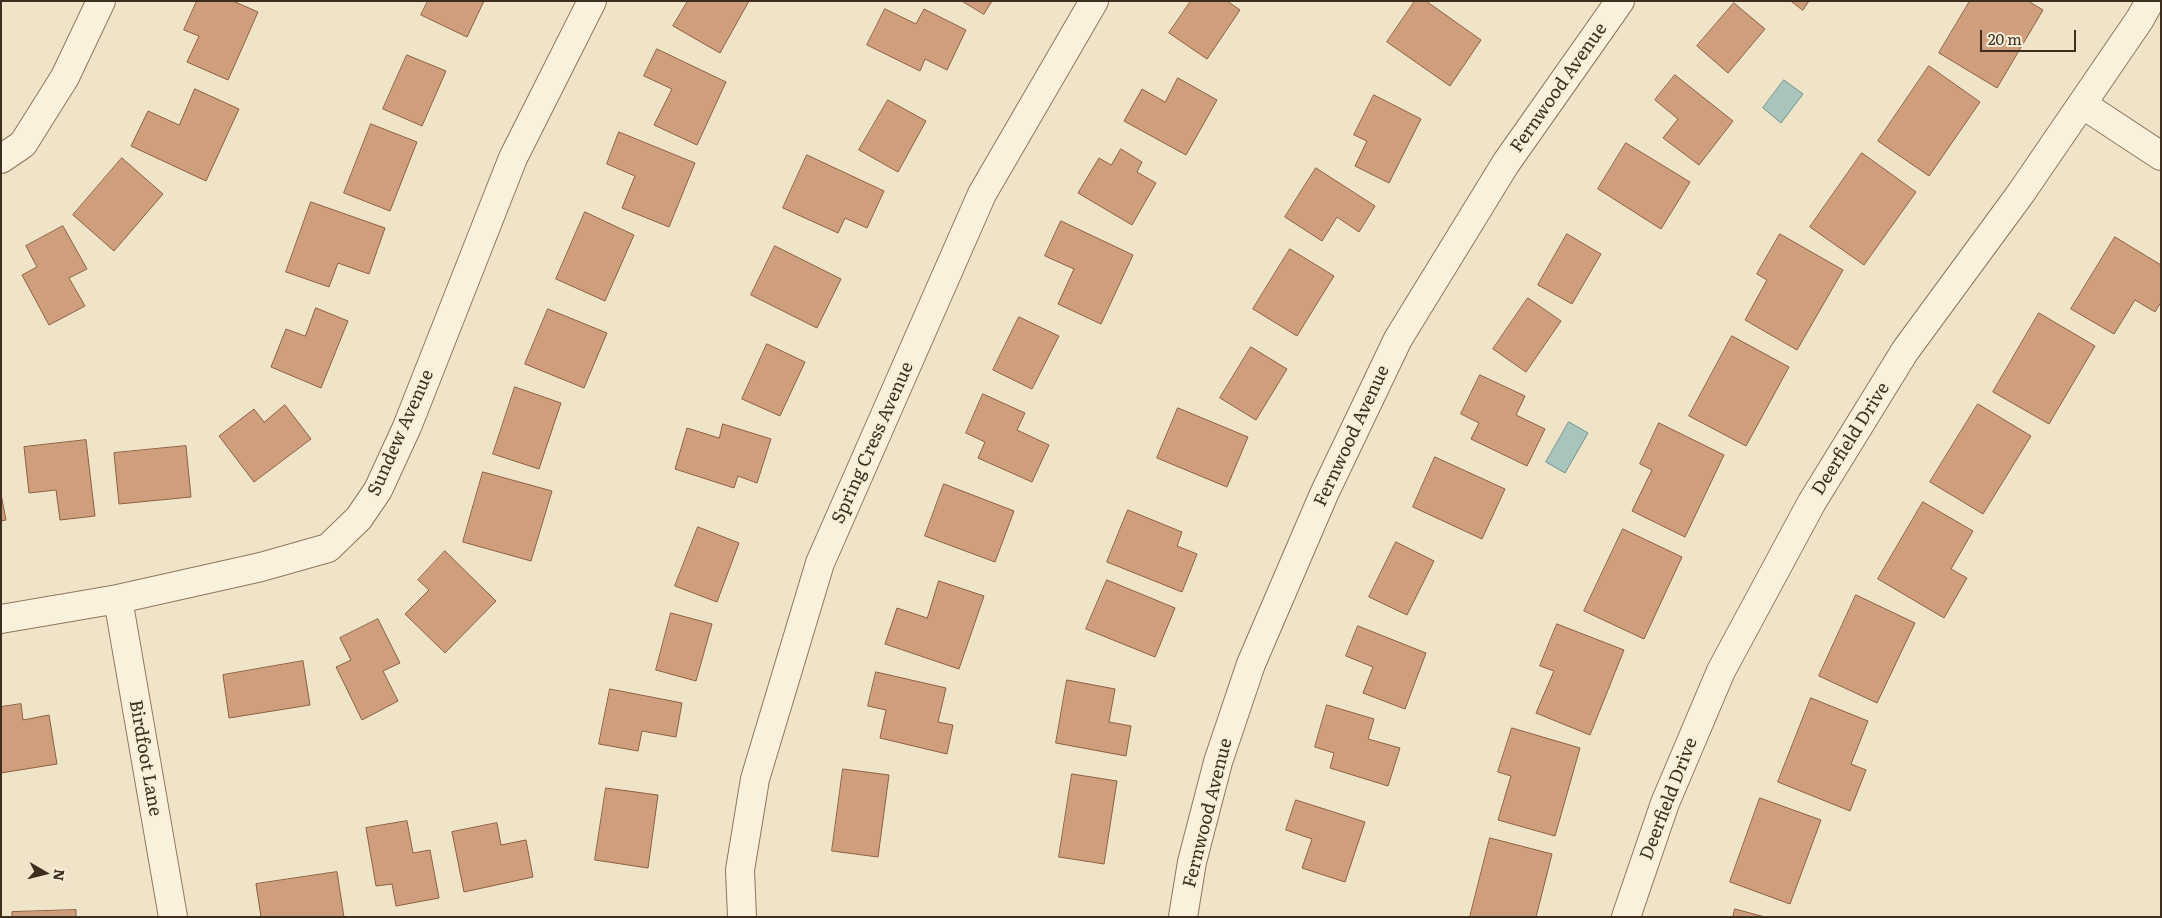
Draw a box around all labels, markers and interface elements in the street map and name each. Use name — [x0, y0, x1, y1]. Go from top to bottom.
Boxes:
street label: Fernwood Avenue — [1506, 19, 1612, 157]
scale bar — [1982, 20, 2078, 52]
text: 20 m — [1988, 27, 2022, 50]
street label: Spring Cress Avenue — [828, 359, 918, 527]
street label: Fernwood Avenue — [1310, 362, 1394, 510]
street label: Sundew Avenue — [363, 366, 439, 500]
street label: Deerfield Drive — [1808, 379, 1894, 499]
street label: Birdfoot Lane — [124, 698, 166, 818]
street label: Deerfield Drive — [1636, 735, 1702, 863]
street label: Fernwood Avenue — [1179, 736, 1237, 890]
north arrow — [20, 848, 70, 898]
text: N — [49, 868, 71, 882]

